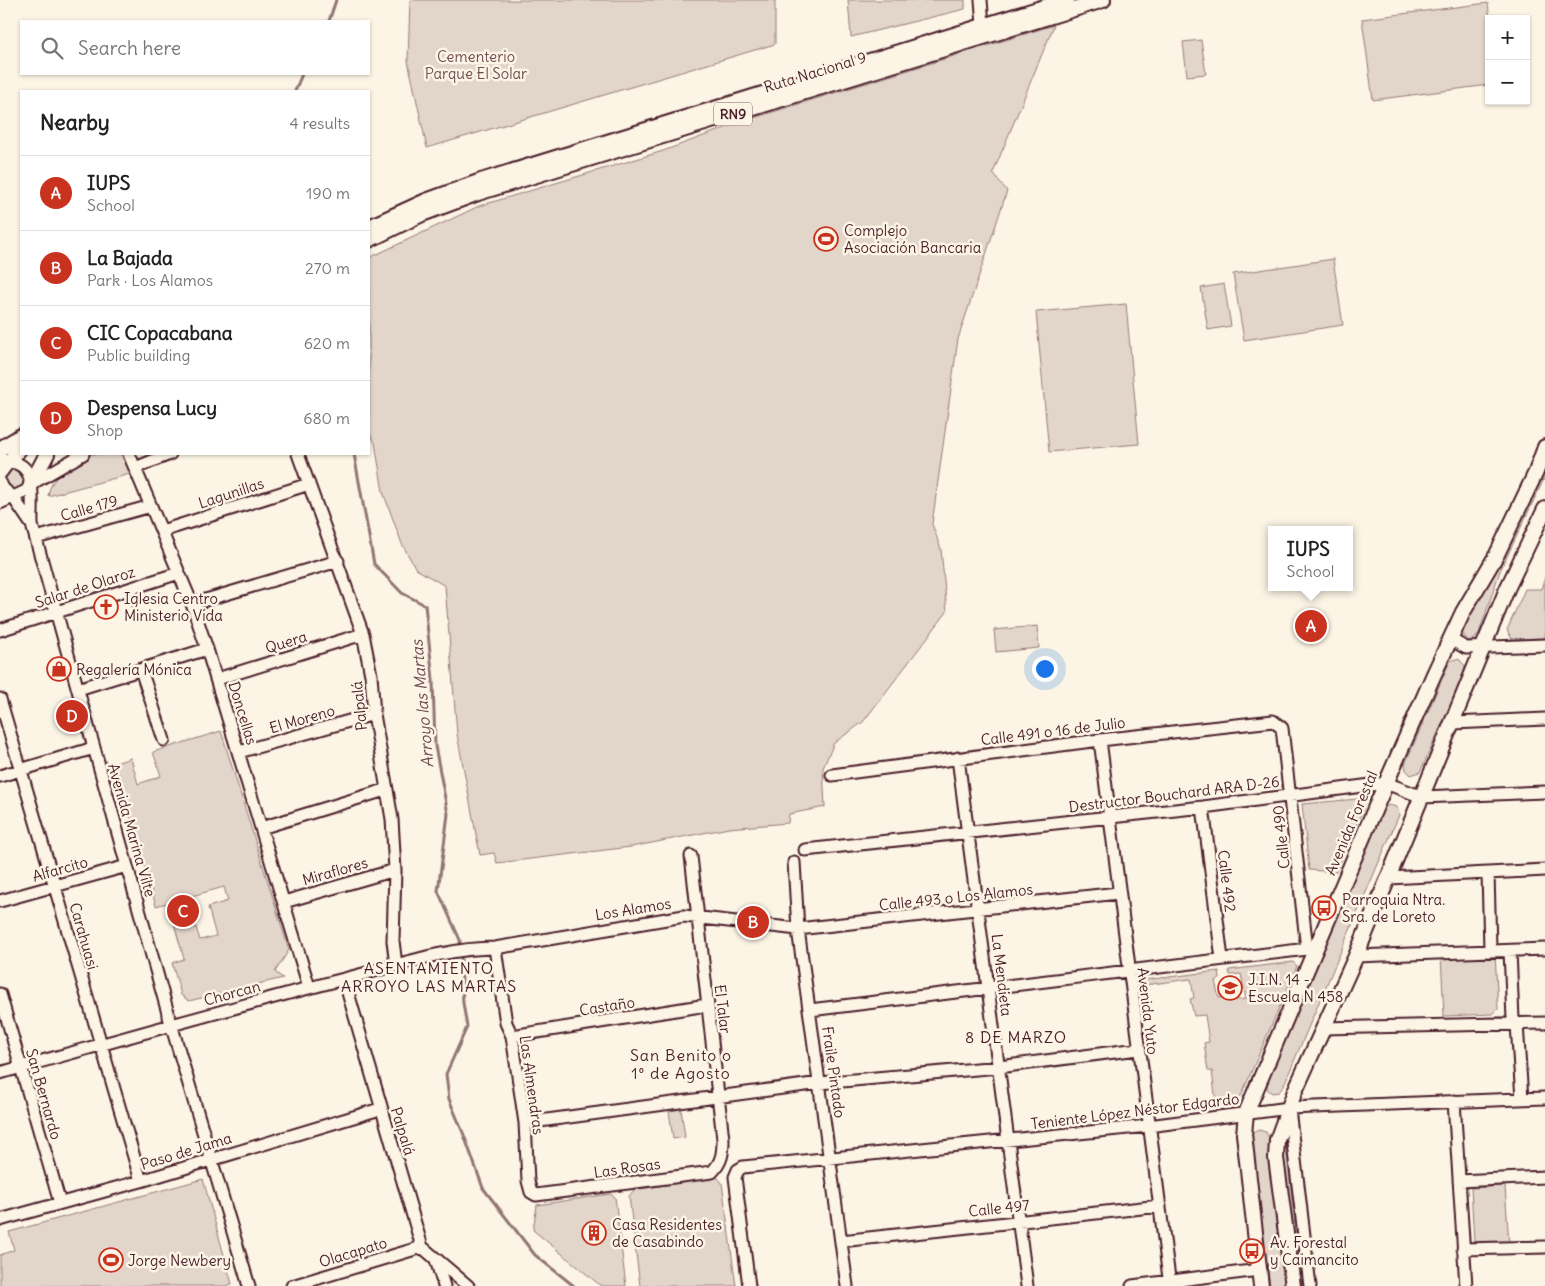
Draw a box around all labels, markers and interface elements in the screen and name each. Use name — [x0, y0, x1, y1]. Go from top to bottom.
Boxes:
map controls — [1485, 15, 1530, 105]
button: + — [1485, 15, 1530, 60]
search box — [20, 20, 370, 75]
icon: search — [38, 34, 66, 62]
text: Search here — [78, 36, 181, 60]
park label: Cementerio Parque El Solar — [425, 47, 527, 83]
street label: Ruta Nacional 9 — [761, 47, 869, 97]
button: − — [1485, 60, 1530, 105]
road number: RN9 — [714, 102, 752, 126]
text: Nearby — [40, 109, 110, 136]
text: 4 results — [289, 113, 350, 133]
text: IUPS — [87, 171, 130, 195]
text: A — [51, 183, 61, 203]
text: 190 m — [306, 183, 350, 203]
text: School — [87, 195, 135, 215]
place label: Complejo Asociación Bancaria — [844, 221, 982, 257]
sports icon: Complejo Asociación Bancaria — [813, 226, 839, 252]
text: La Bajada — [87, 246, 173, 270]
text: B — [51, 258, 61, 278]
text: 270 m — [305, 258, 350, 278]
text: Park · Los Alamos — [87, 270, 213, 290]
text: CIC Copacabana — [87, 321, 233, 345]
text: C — [51, 333, 61, 353]
text: 620 m — [304, 333, 350, 353]
text: Public building — [87, 345, 190, 365]
text: Despensa Lucy — [87, 396, 217, 420]
text: D — [50, 408, 62, 428]
text: 680 m — [303, 408, 350, 428]
text: Shop — [87, 420, 123, 440]
street label: Lagunillas — [196, 473, 266, 513]
street label: Calle 179 — [58, 491, 120, 525]
popup — [1268, 526, 1353, 591]
text: IUPS — [1287, 537, 1330, 561]
text: School — [1287, 561, 1334, 581]
street label: Salar de Olaroz — [33, 562, 137, 612]
place label: Iglesia Centro Ministerio Vida — [124, 589, 223, 625]
church icon: Iglesia Centro Ministerio Vida — [93, 594, 119, 620]
pin: A — [1295, 607, 1327, 645]
street label: Quera — [263, 627, 310, 657]
water label: Arroyo las Martas — [406, 639, 438, 769]
shop icon: Regalería Mónica — [46, 656, 72, 682]
your location — [1032, 656, 1058, 682]
place label: Regalería Mónica — [76, 660, 192, 679]
street label: Doncellas — [224, 679, 262, 747]
street label: Palpalá — [347, 680, 371, 732]
pin: D — [56, 697, 88, 735]
street label: El Moreno — [267, 701, 337, 737]
street label: Calle 491 o 16 de Julio — [980, 713, 1126, 749]
street label: Avenida Marina Vilte — [104, 761, 160, 899]
street label: Avenida Forestal — [1320, 768, 1382, 878]
street label: Destructor Bouchard ARA D-26 — [1068, 772, 1280, 816]
street label: Calle 490 — [1268, 804, 1294, 870]
street label: Calle 492 — [1214, 849, 1240, 913]
street label: Alfarcito — [30, 852, 90, 886]
street label: Miraflores — [300, 853, 370, 889]
street label: Calle 493 o Los Alamos — [878, 879, 1034, 915]
place label: Parroquia Ntra. Sra. de Loreto — [1342, 890, 1445, 926]
pin: C — [167, 892, 199, 930]
street label: Los Alamos — [594, 894, 673, 924]
bus stop icon: Parroquia Ntra. Sra. de Loreto — [1311, 895, 1337, 921]
street label: Carahuasi — [65, 900, 103, 972]
pin: B — [737, 903, 769, 941]
street label: La Mendieta — [988, 933, 1017, 1018]
district label: ASENTAMIENTO ARROYO LAS MARTAS — [341, 958, 517, 996]
street label: Avenida Yuto — [1133, 966, 1163, 1056]
place label: J.I.N. 14 - Escuela N 458 — [1248, 970, 1343, 1006]
school or university icon: J.I.N. 14 - Escuela N 458 — [1217, 975, 1243, 1001]
street label: Chorcan — [202, 976, 263, 1010]
street label: El Talar — [711, 983, 735, 1035]
street label: Castaño — [578, 992, 636, 1020]
street label: Fraile Pintado — [818, 1025, 850, 1119]
district label: 8 DE MARZO — [965, 1027, 1067, 1047]
street label: Las Almendras — [516, 1034, 548, 1136]
district label: San Benito o 1º de Agosto — [630, 1045, 732, 1083]
street label: San Bernardo — [22, 1046, 66, 1142]
street label: Teniente López Néstor Edgardo — [1030, 1089, 1240, 1133]
street label: Palpalá — [387, 1104, 419, 1158]
street label: Paso de Jama — [138, 1128, 234, 1174]
street label: Las Rosas — [592, 1154, 662, 1182]
street label: Calle 497 — [968, 1195, 1030, 1221]
place label: Casa Residentes de Casabindo — [612, 1215, 722, 1251]
building icon: Casa Residentes de Casabindo — [581, 1220, 607, 1246]
street label: Olacapato — [317, 1233, 389, 1271]
place label: Av. Forestal y Caimancito — [1270, 1233, 1359, 1269]
bus stop icon: Av. Forestal y Caimancito — [1239, 1238, 1265, 1264]
sports icon: Jorge Newbery — [98, 1247, 124, 1273]
place label: Jorge Newbery — [128, 1251, 231, 1270]

